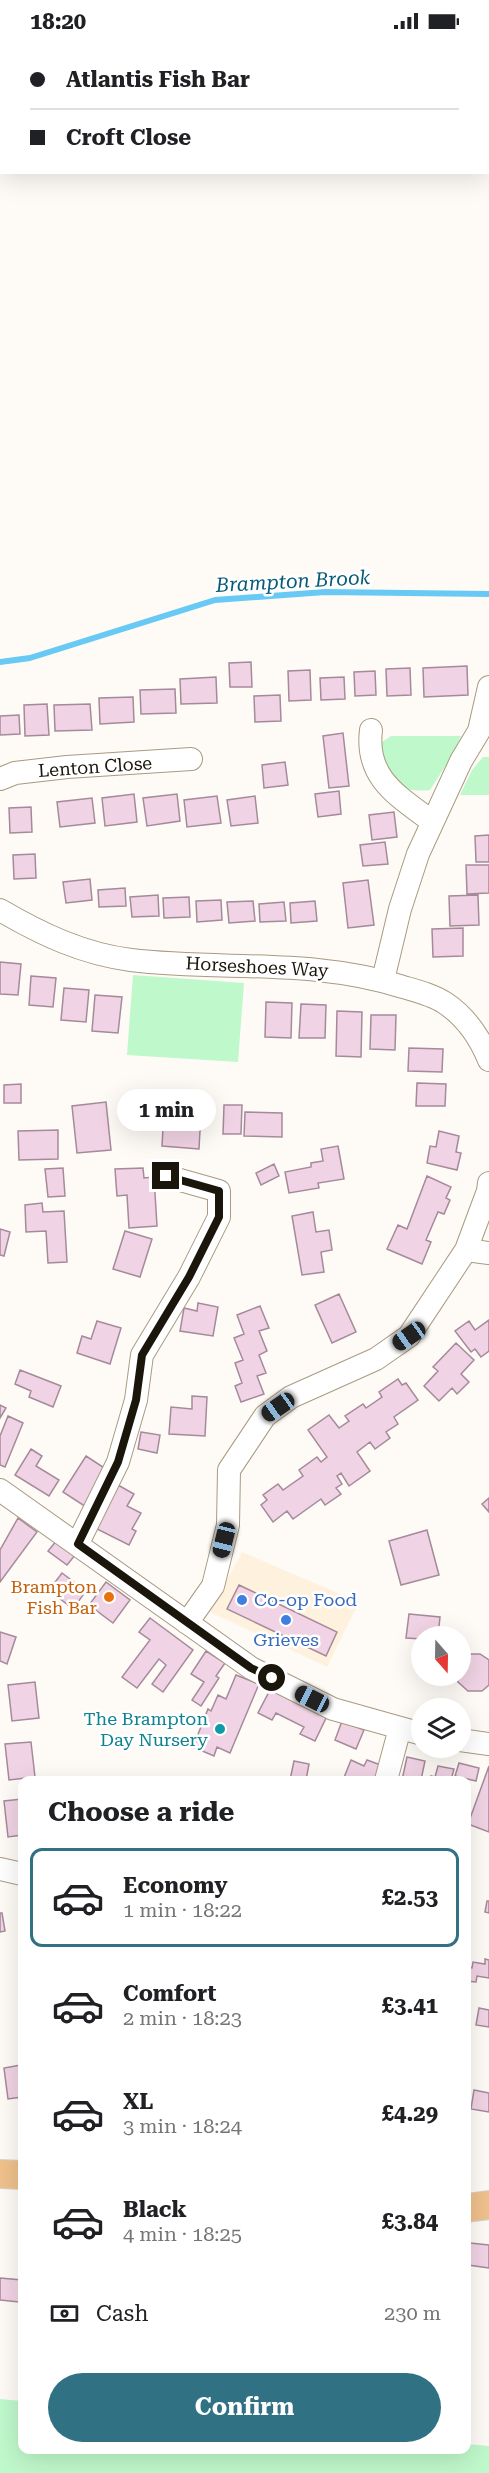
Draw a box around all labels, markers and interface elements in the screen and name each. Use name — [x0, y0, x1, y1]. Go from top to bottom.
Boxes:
text: 18:20 — [30, 9, 86, 34]
text: Atlantis Fish Bar — [66, 67, 250, 92]
text: Croft Close — [66, 125, 191, 150]
water label: Brampton Brook — [214, 565, 371, 597]
street label: Lenton Close — [37, 752, 153, 781]
street label: Horseshoes Way — [185, 952, 329, 981]
callout: 1 min — [116, 1089, 216, 1131]
text: 1 min — [139, 1098, 194, 1122]
route end — [152, 1162, 179, 1189]
car — [389, 1318, 429, 1354]
car — [258, 1389, 298, 1425]
car — [211, 1520, 237, 1560]
place label: Brampton Fish Bar — [11, 1576, 97, 1618]
place label: Co-op Food — [254, 1589, 357, 1610]
marker: Brampton Fish Bar — [102, 1590, 116, 1604]
marker: Co-op Food — [235, 1593, 249, 1607]
marker: Grieves — [279, 1613, 293, 1627]
north arrow — [411, 1626, 471, 1686]
map controls — [411, 1626, 471, 1758]
place label: Grieves — [253, 1629, 319, 1650]
route start — [258, 1664, 285, 1691]
car — [292, 1683, 332, 1715]
button: layers — [411, 1698, 471, 1758]
place label: The Brampton Day Nursery — [83, 1708, 208, 1750]
marker: The Brampton Day Nursery — [213, 1722, 227, 1736]
text: Choose a ride — [48, 1796, 234, 1828]
icon: car — [51, 1871, 105, 1925]
text: Economy — [123, 1873, 227, 1898]
text: £2.53 — [382, 1885, 438, 1910]
text: 1 min · 18:22 — [123, 1898, 242, 1922]
icon: car — [51, 1979, 105, 2033]
text: Comfort — [123, 1981, 216, 2006]
text: £3.41 — [382, 1993, 438, 2018]
text: 2 min · 18:23 — [123, 2006, 242, 2030]
icon: car — [51, 2087, 105, 2141]
text: XL — [123, 2089, 153, 2114]
text: £4.29 — [382, 2101, 438, 2126]
text: 3 min · 18:24 — [123, 2114, 242, 2138]
icon: car — [51, 2195, 105, 2249]
text: Black — [123, 2197, 187, 2222]
text: £3.84 — [382, 2209, 438, 2234]
text: 4 min · 18:25 — [123, 2222, 242, 2246]
icon: cash — [48, 2297, 81, 2330]
text: Cash — [96, 2301, 148, 2326]
text: 230 m — [384, 2301, 441, 2325]
button: Confirm — [48, 2373, 441, 2442]

